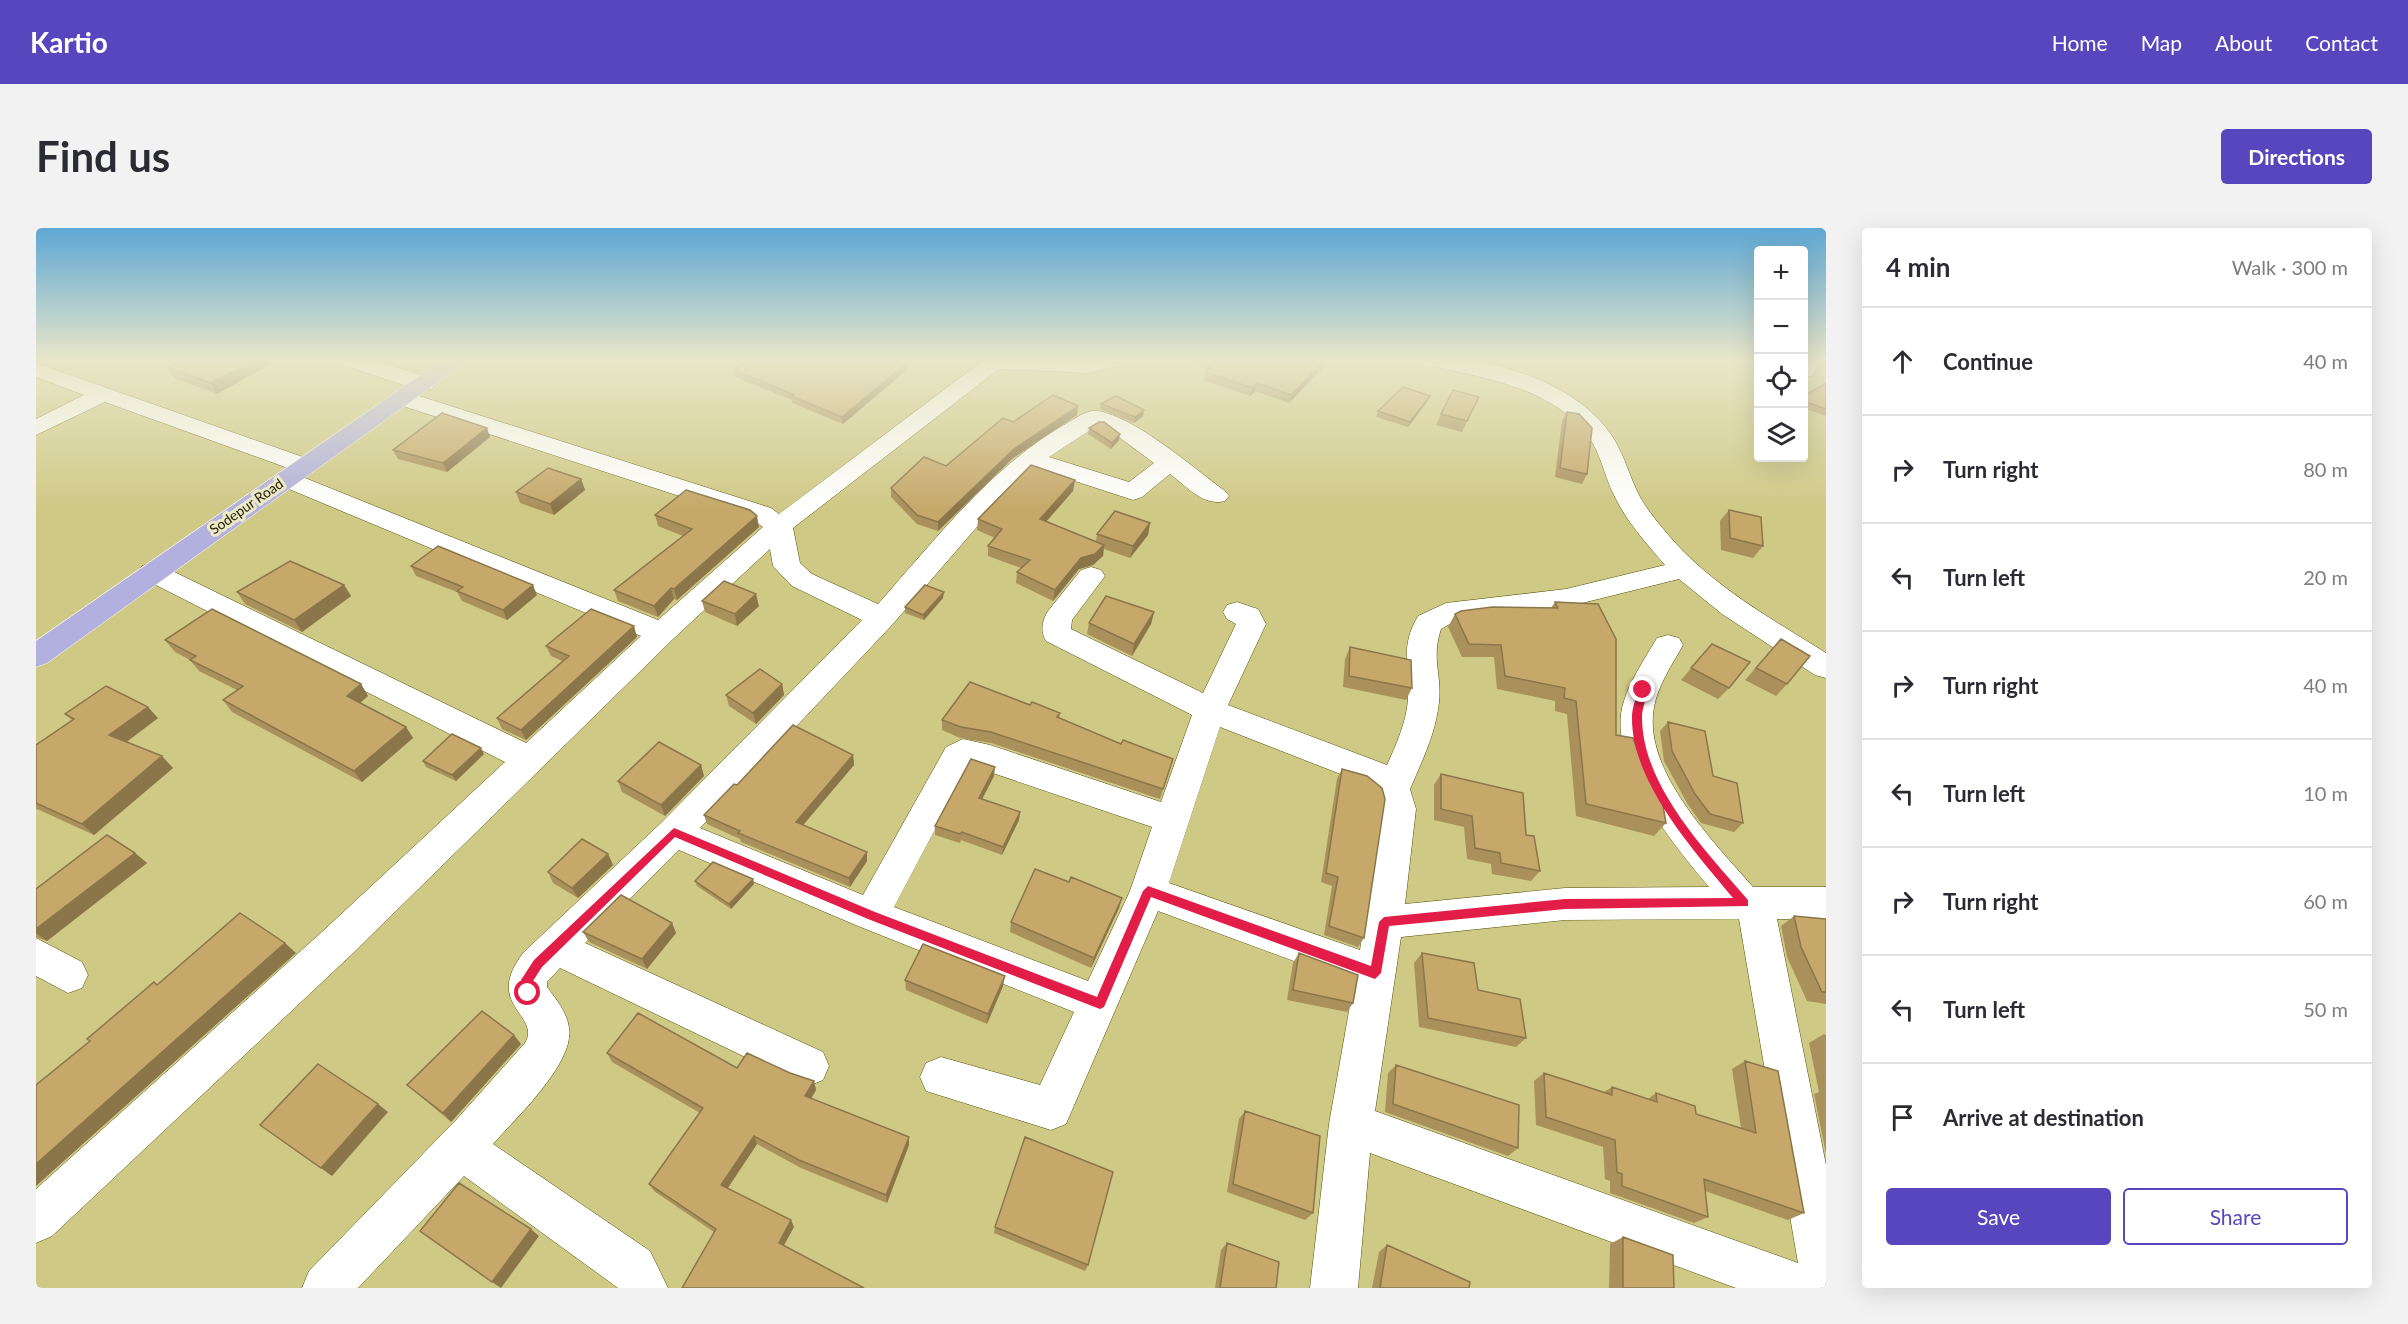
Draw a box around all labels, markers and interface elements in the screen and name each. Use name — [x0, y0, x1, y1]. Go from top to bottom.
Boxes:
text: Kartio — [30, 25, 108, 59]
text: Home — [2052, 30, 2108, 55]
text: Map — [2141, 30, 2182, 55]
text: About — [2215, 30, 2272, 55]
text: Contact — [2305, 30, 2378, 55]
button: Directions — [2221, 129, 2372, 184]
text: Find us — [36, 131, 170, 181]
map controls — [1754, 246, 1808, 462]
button: + — [1754, 246, 1808, 300]
text: 4 min — [1886, 251, 1950, 283]
text: Walk · 300 m — [2232, 255, 2348, 279]
button: − — [1754, 300, 1808, 354]
icon: ahead — [1886, 345, 1919, 378]
text: Continue — [1943, 348, 2033, 375]
text: 40 m — [2303, 349, 2348, 373]
button: locate — [1754, 354, 1808, 408]
button: layers — [1754, 408, 1808, 462]
icon: right — [1886, 453, 1919, 486]
text: Turn right — [1943, 456, 2038, 483]
text: 80 m — [2303, 457, 2348, 481]
street label: Sodepur Road — [206, 474, 286, 538]
icon: left — [1886, 561, 1919, 594]
text: Turn left — [1943, 564, 2025, 591]
text: 20 m — [2303, 565, 2348, 589]
icon: right — [1886, 669, 1919, 702]
text: Turn right — [1943, 672, 2038, 699]
text: 40 m — [2303, 673, 2348, 697]
route end — [1629, 676, 1655, 702]
icon: left — [1886, 777, 1919, 810]
text: Turn left — [1943, 780, 2025, 807]
text: 10 m — [2303, 781, 2348, 805]
icon: right — [1886, 885, 1919, 918]
text: Turn right — [1943, 888, 2038, 915]
text: 60 m — [2303, 889, 2348, 913]
route start — [514, 979, 540, 1005]
icon: left — [1886, 993, 1919, 1026]
text: Turn left — [1943, 996, 2025, 1023]
text: 50 m — [2303, 997, 2348, 1021]
icon: arrive — [1886, 1101, 1919, 1134]
text: Arrive at destination — [1943, 1104, 2144, 1131]
button: Save — [1886, 1188, 2111, 1245]
button: Share — [2123, 1188, 2348, 1245]

